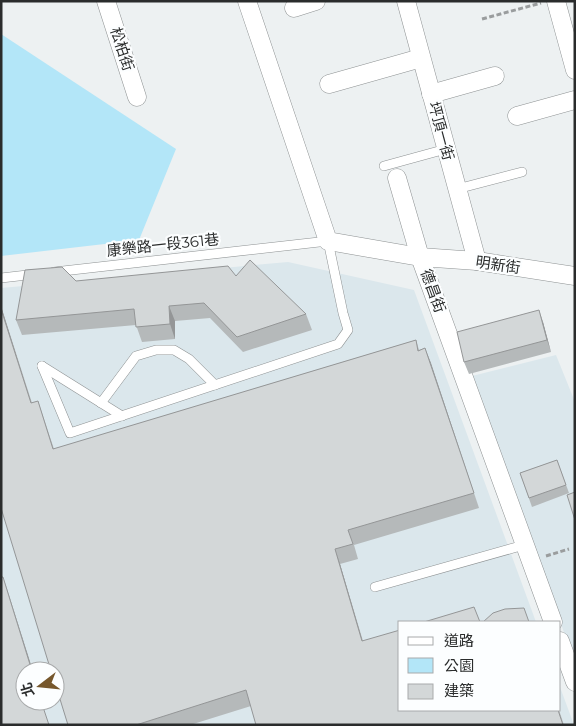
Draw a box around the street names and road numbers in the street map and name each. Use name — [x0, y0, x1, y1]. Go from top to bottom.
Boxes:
street label: 松柏街 — [106, 25, 138, 73]
street label: 坪頂一街 — [425, 99, 458, 162]
street label: 康樂路一段361巷 — [106, 229, 220, 260]
street label: 明新街 — [474, 252, 522, 277]
street label: 德昌街 — [417, 266, 450, 315]

